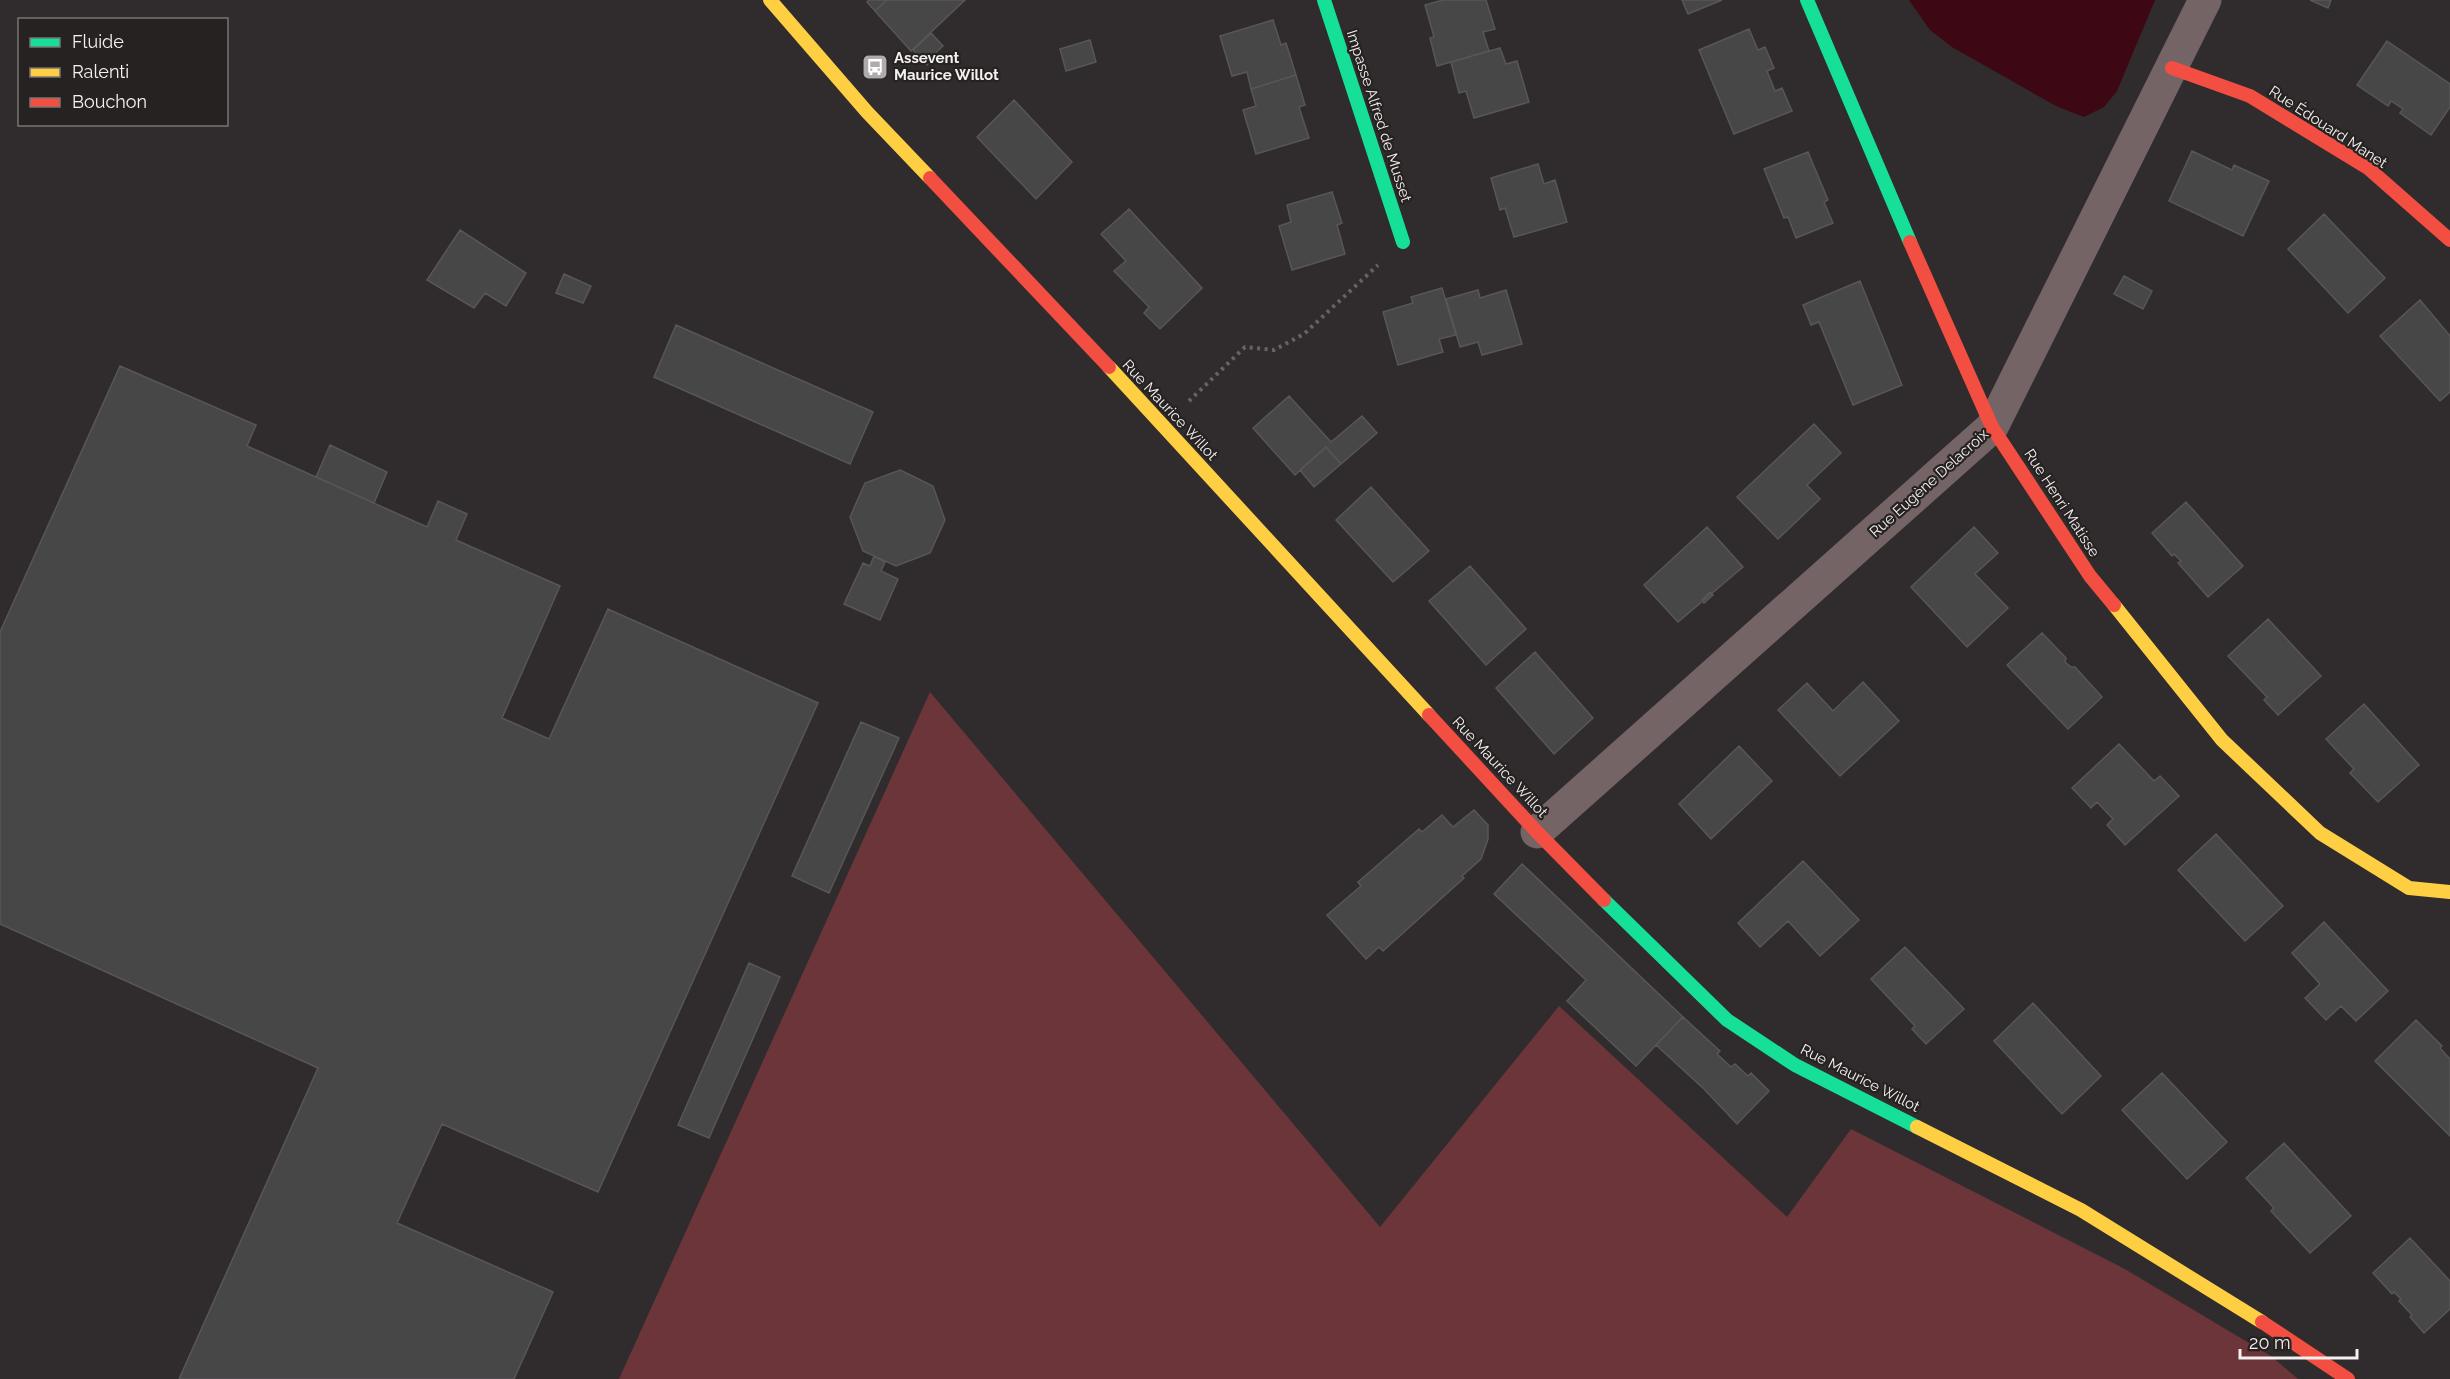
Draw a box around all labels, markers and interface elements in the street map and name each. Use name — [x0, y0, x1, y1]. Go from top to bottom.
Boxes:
legend — [18, 18, 228, 126]
street label: Impasse Alfred de Musset — [1343, 28, 1415, 204]
text: Fluide — [72, 31, 124, 52]
place label: Assevent Maurice Willot — [894, 49, 999, 84]
bus stop icon: Assevent Maurice Willot — [860, 52, 890, 82]
text: Ralenti — [72, 61, 129, 82]
street label: Rue Édouard Manet — [2265, 82, 2391, 172]
text: Bouchon — [72, 91, 147, 112]
street label: Rue Maurice Willot — [1119, 356, 1221, 464]
street label: Rue Eugène Delacroix — [1866, 425, 1992, 541]
street label: Rue Henri Matisse — [2020, 446, 2104, 560]
street label: Rue Maurice Willot — [1449, 713, 1551, 821]
street label: Rue Maurice Willot — [1797, 1040, 1923, 1116]
scale bar — [2240, 1322, 2357, 1360]
text: 20 m — [2249, 1332, 2291, 1353]

